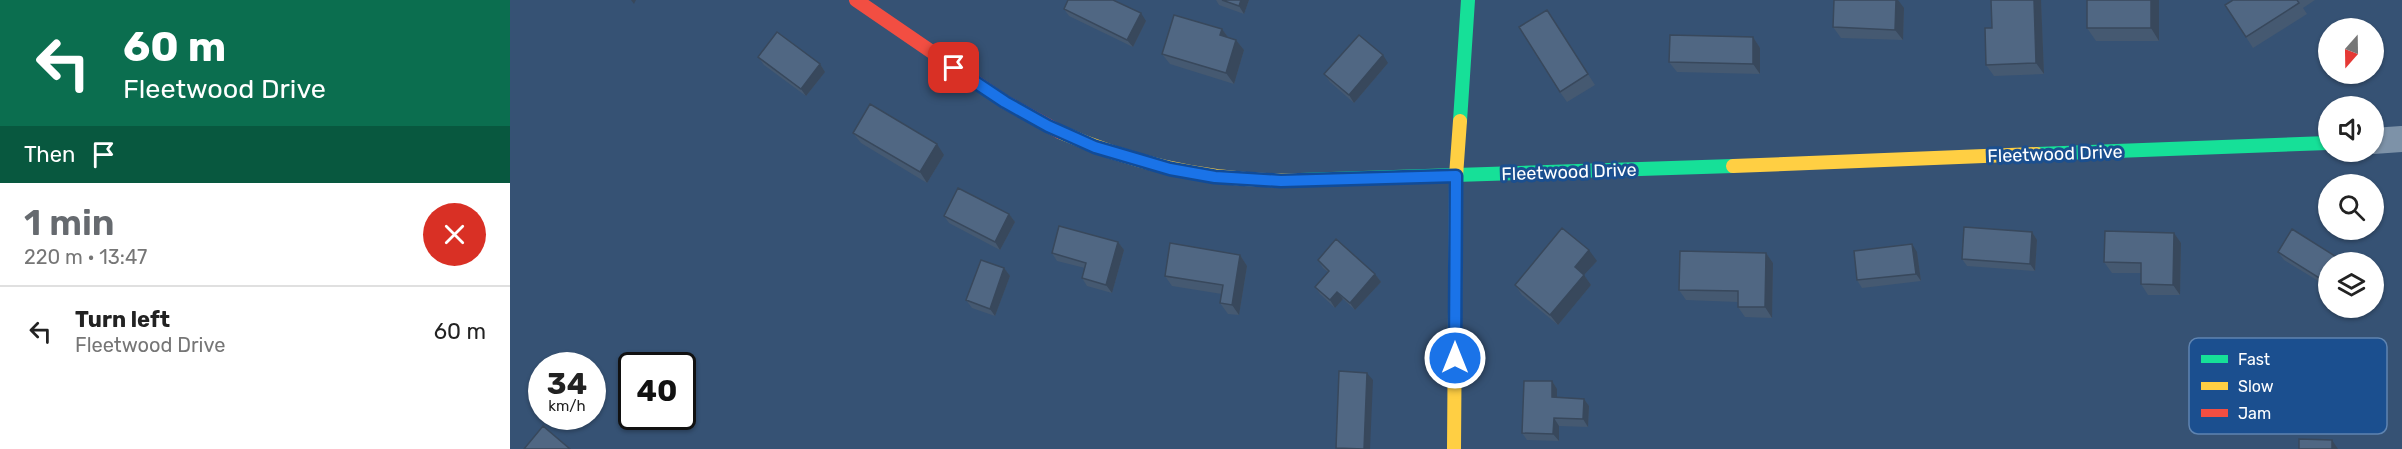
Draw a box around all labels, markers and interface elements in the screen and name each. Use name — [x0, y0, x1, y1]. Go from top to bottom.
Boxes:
north arrow — [2318, 18, 2384, 84]
map controls — [2318, 18, 2384, 318]
text: 60 m — [123, 22, 226, 72]
icon: left — [24, 24, 102, 102]
pin — [928, 42, 979, 93]
icon: arrive — [937, 51, 970, 84]
text: Fleetwood Drive — [123, 73, 326, 105]
button: sound — [2318, 96, 2384, 162]
icon: arrive — [87, 138, 120, 171]
text: Then — [24, 141, 75, 168]
street label: Fleetwood Drive — [1987, 141, 2123, 167]
street label: Fleetwood Drive — [1501, 159, 1637, 185]
button: search — [2318, 174, 2384, 240]
text: 1 min — [24, 201, 115, 244]
button: close — [423, 203, 486, 266]
text: 220 m · 13:47 — [24, 245, 147, 269]
button: layers — [2318, 252, 2384, 318]
text: Turn left — [75, 306, 170, 333]
icon: left — [24, 315, 57, 348]
text: 60 m — [434, 318, 486, 345]
position arrow — [1423, 326, 1487, 390]
text: Fleetwood Drive — [75, 333, 225, 357]
legend — [2189, 338, 2387, 434]
text: Fast — [2238, 350, 2270, 369]
speed limit sign: 40 — [618, 352, 696, 430]
text: 34 — [547, 366, 587, 402]
text: Slow — [2238, 377, 2274, 396]
text: km/h — [548, 397, 586, 415]
text: Jam — [2238, 404, 2271, 423]

